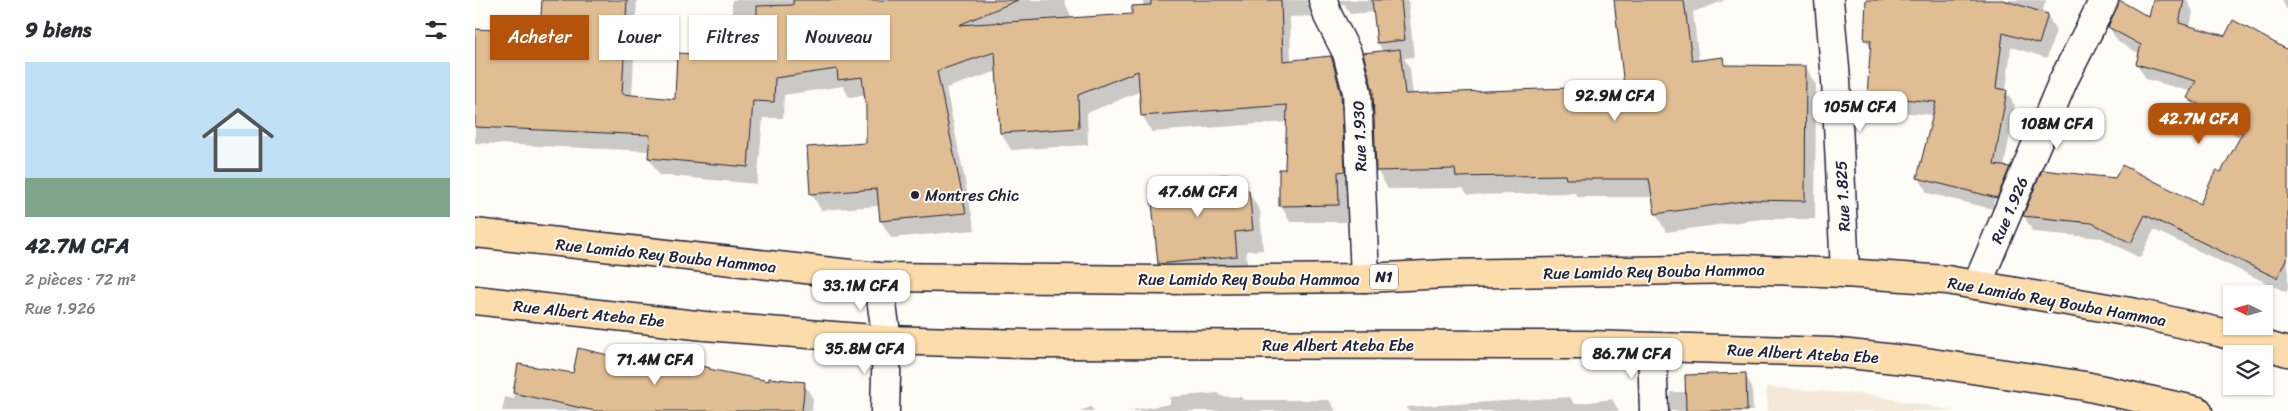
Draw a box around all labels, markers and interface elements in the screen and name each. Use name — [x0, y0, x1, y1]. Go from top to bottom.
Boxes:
text: 9 biens — [25, 11, 91, 49]
chip: Acheter — [490, 15, 589, 60]
chip: Louer — [599, 15, 679, 60]
chip: Filtres — [689, 15, 777, 60]
chip: Nouveau — [787, 15, 890, 60]
icon: filters — [422, 16, 450, 44]
pin: 92.9M CFA — [1558, 80, 1672, 122]
text: 92.9M CFA — [1575, 81, 1655, 110]
pin: 105M CFA — [1808, 90, 1912, 133]
text: 105M CFA — [1823, 92, 1897, 121]
icon: home — [193, 95, 283, 185]
street label: Rue 1.930 — [1344, 100, 1375, 172]
pin: 42.7M CFA — [2142, 102, 2256, 145]
text: 42.7M CFA — [2159, 104, 2239, 133]
pin: 108M CFA — [2005, 108, 2109, 150]
text: 108M CFA — [2020, 109, 2094, 138]
street label: Rue 1.825 — [1826, 160, 1859, 232]
street label: Rue 1.926 — [1982, 172, 2037, 248]
pin: 47.6M CFA — [1141, 176, 1255, 218]
text: 47.6M CFA — [1158, 177, 1238, 206]
place label: Montres Chic — [925, 181, 1019, 210]
marker: Montres Chic — [909, 189, 921, 201]
text: 42.7M CFA — [25, 227, 130, 265]
street label: Rue Lamido Rey Bouba Hammoa — [554, 230, 778, 281]
street label: Rue Lamido Rey Bouba Hammoa — [1543, 255, 1765, 288]
road number: N1 — [1370, 264, 1398, 290]
text: 2 pièces · 72 m² — [25, 265, 136, 294]
street label: Rue Lamido Rey Bouba Hammoa — [1138, 265, 1360, 294]
street label: Rue Lamido Rey Bouba Hammoa — [1945, 268, 2168, 335]
pin: 33.1M CFA — [804, 270, 918, 312]
text: 33.1M CFA — [823, 271, 899, 300]
north arrow — [2223, 285, 2273, 335]
map controls — [2223, 285, 2273, 395]
street label: Rue Albert Ateba Ebe — [512, 291, 666, 336]
text: Rue 1.926 — [25, 294, 96, 323]
street label: Rue Albert Ateba Ebe — [1262, 331, 1414, 360]
pin: 35.8M CFA — [808, 332, 922, 375]
text: 35.8M CFA — [825, 334, 905, 363]
street label: Rue Albert Ateba Ebe — [1727, 335, 1880, 372]
pin: 86.7M CFA — [1575, 338, 1689, 380]
text: 86.7M CFA — [1592, 339, 1672, 368]
pin: 71.4M CFA — [598, 344, 712, 386]
text: 71.4M CFA — [616, 345, 694, 374]
button: layers — [2223, 345, 2273, 395]

